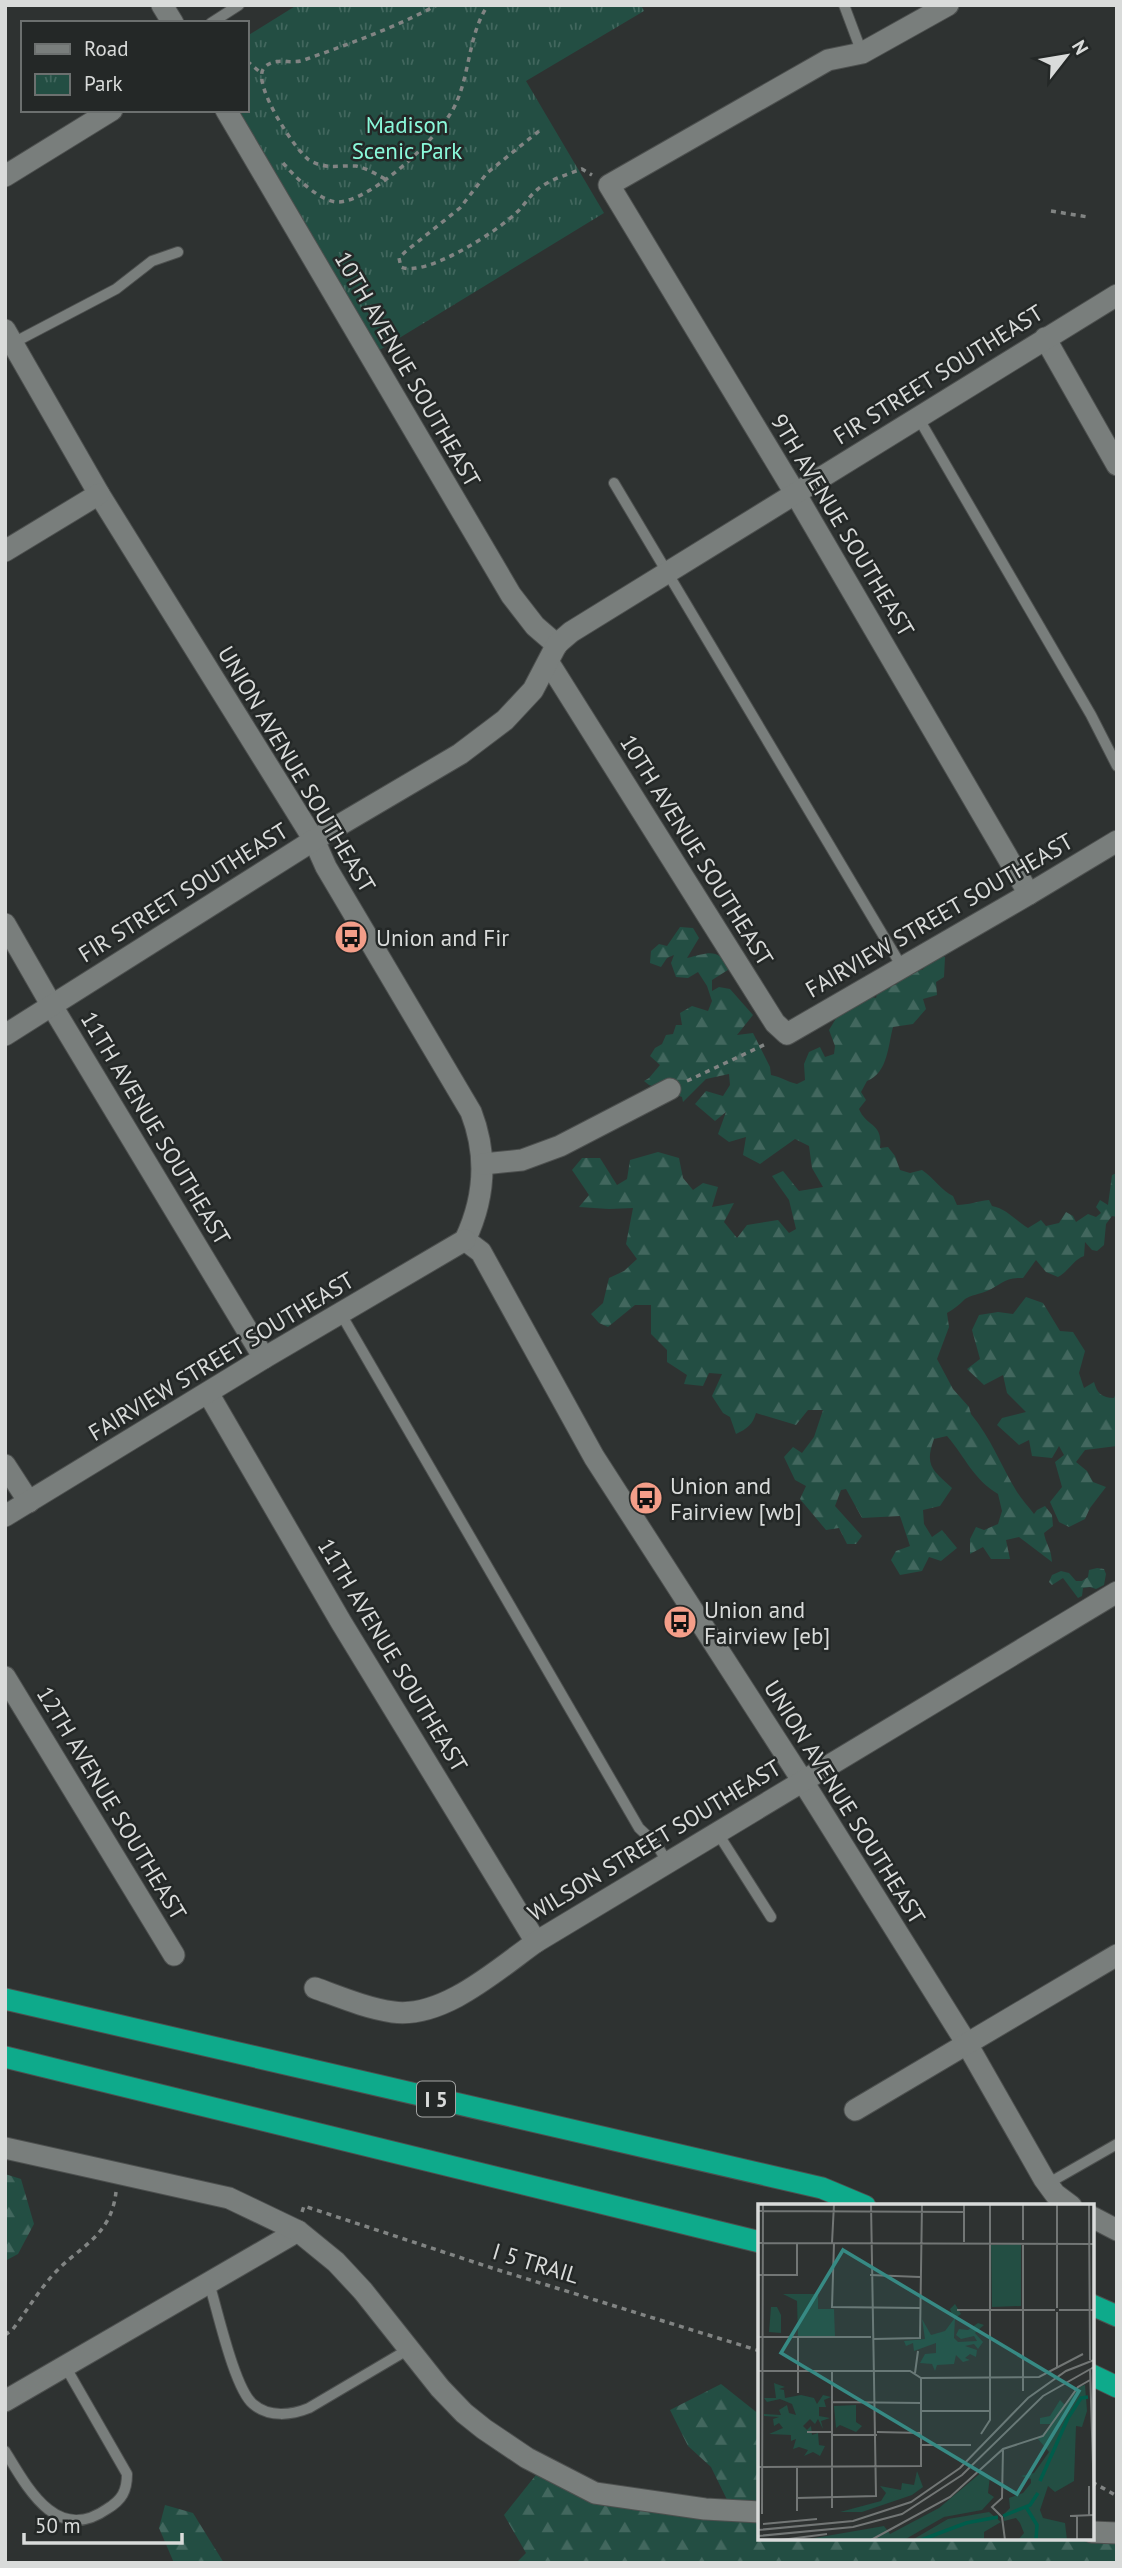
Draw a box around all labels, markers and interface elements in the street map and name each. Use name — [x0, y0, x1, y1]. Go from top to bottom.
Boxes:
legend — [21, 21, 248, 112]
north arrow — [1031, 21, 1101, 91]
text: Road — [84, 35, 128, 62]
text: N — [1067, 36, 1094, 59]
text: Park — [84, 70, 123, 97]
park label: Madison Scenic Park — [352, 110, 462, 165]
street label: 10TH AVENUE SOUTHEAST — [329, 246, 488, 492]
street label: FIR STREET SOUTHEAST — [828, 298, 1048, 450]
street label: 9TH AVENUE SOUTHEAST — [765, 408, 921, 642]
street label: UNION AVENUE SOUTHEAST — [212, 640, 382, 898]
street label: 10TH AVENUE SOUTHEAST — [614, 729, 780, 971]
street label: FIR STREET SOUTHEAST — [73, 816, 293, 968]
street label: FAIRVIEW STREET SOUTHEAST — [800, 826, 1078, 1004]
bus stop icon: Union and Fir — [332, 918, 370, 956]
place label: Union and Fir — [376, 923, 509, 952]
street label: 11TH AVENUE SOUTHEAST — [75, 1006, 237, 1250]
street label: FAIRVIEW STREET SOUTHEAST — [83, 1265, 359, 1447]
place label: Union and Fairview [wb] — [670, 1471, 802, 1526]
bus stop icon: Union and Fairview [wb] — [627, 1479, 665, 1517]
street label: 11TH AVENUE SOUTHEAST — [312, 1533, 474, 1777]
place label: Union and Fairview [eb] — [704, 1595, 830, 1650]
bus stop icon: Union and Fairview [eb] — [661, 1603, 699, 1641]
street label: UNION AVENUE SOUTHEAST — [758, 1675, 932, 1930]
street label: 12TH AVENUE SOUTHEAST — [31, 1681, 193, 1925]
street label: WILSON STREET SOUTHEAST — [522, 1753, 786, 1927]
road number: I 5 — [417, 2082, 455, 2116]
inset map — [758, 2204, 1094, 2540]
street label: I 5 TRAIL — [489, 2236, 583, 2290]
scale bar — [24, 2502, 182, 2546]
text: 50 m — [35, 2512, 81, 2539]

